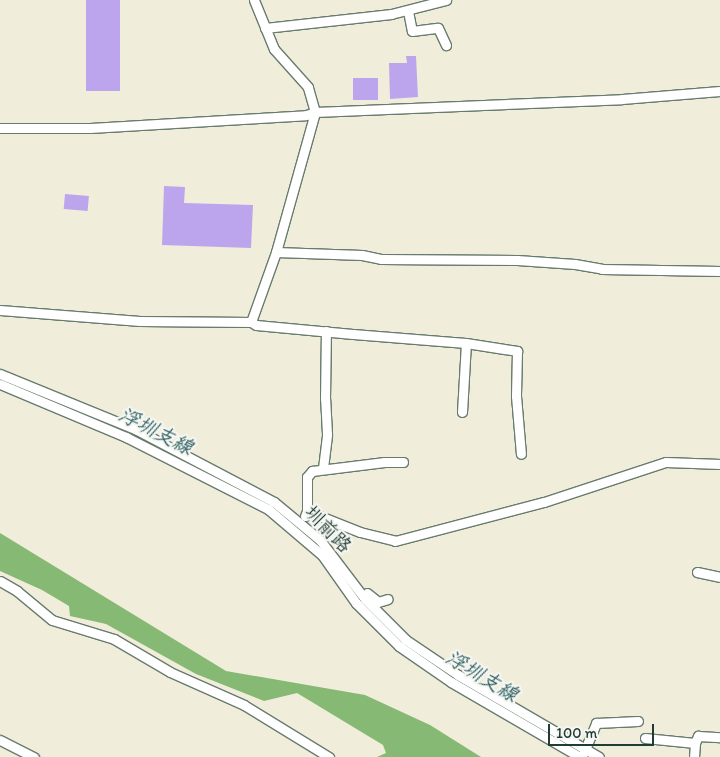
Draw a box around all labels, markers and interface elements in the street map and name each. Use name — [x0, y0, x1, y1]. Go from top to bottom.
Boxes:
water label: 浮圳支線 — [115, 402, 197, 460]
street label: 圳前路 — [300, 501, 356, 557]
water label: 浮圳支線 — [442, 645, 522, 707]
scale bar — [550, 714, 656, 746]
text: 100 m — [556, 724, 597, 742]

